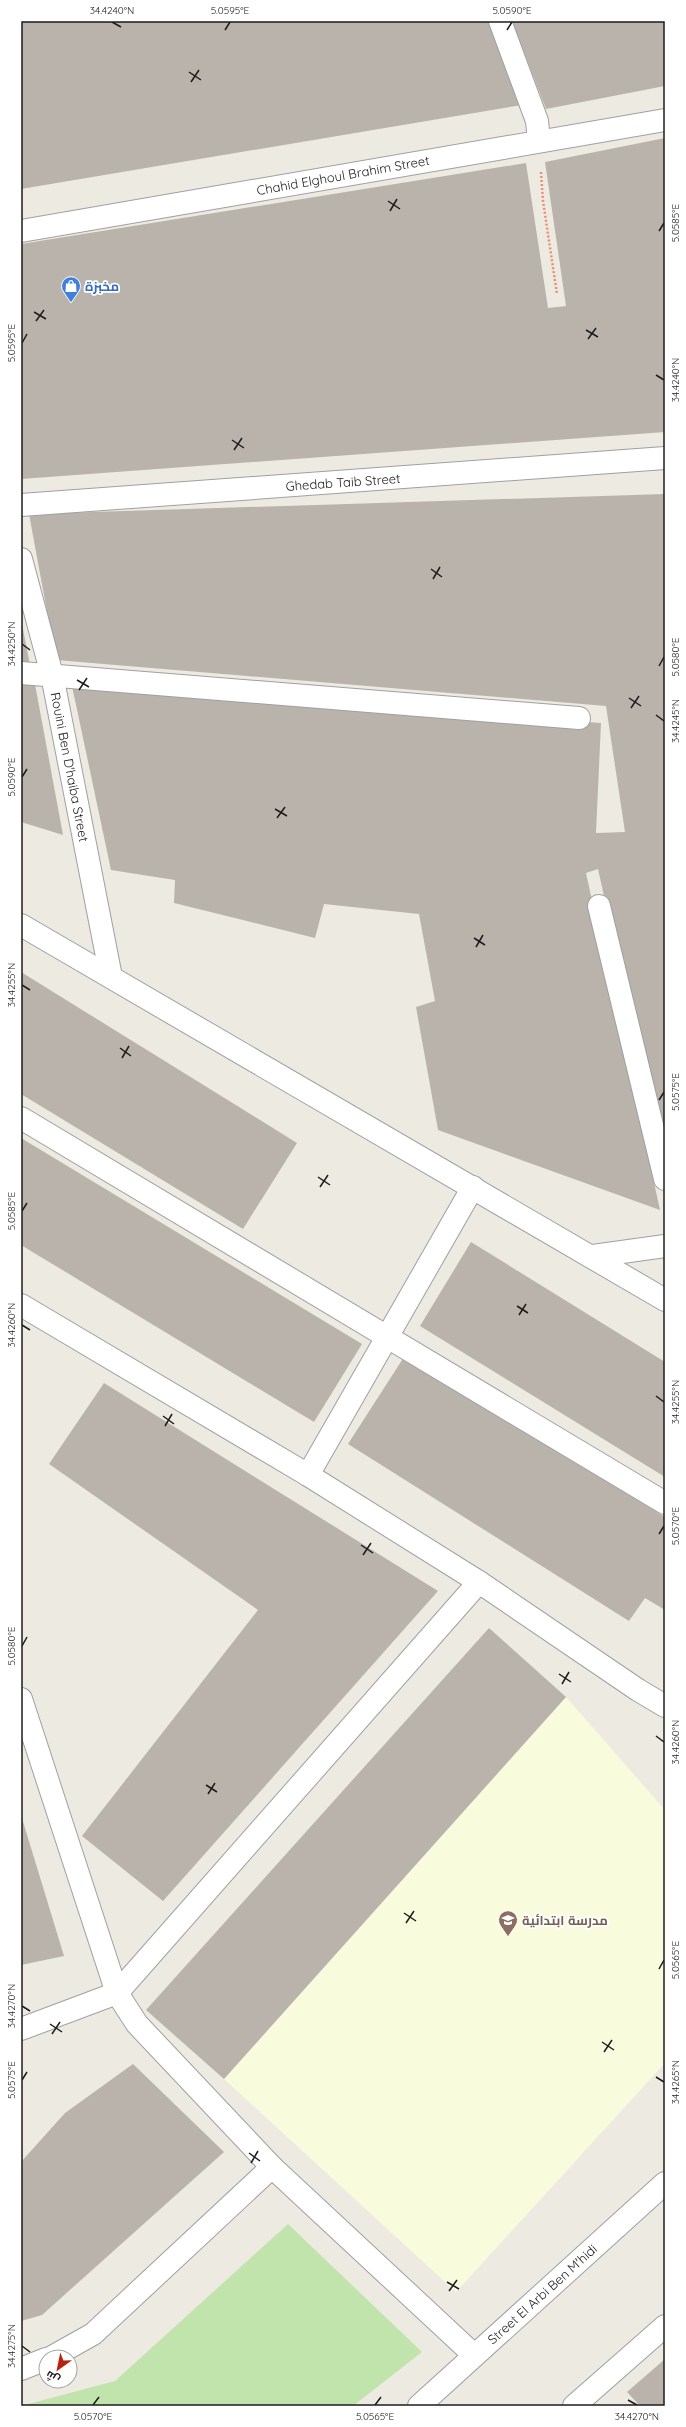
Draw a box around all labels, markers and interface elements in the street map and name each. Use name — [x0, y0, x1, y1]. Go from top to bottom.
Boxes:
text: 34.4240°N — [90, 4, 134, 17]
text: 5.0595°E — [211, 4, 250, 17]
text: 5.0590°E — [493, 4, 532, 17]
street label: Chahid Elghoul Brahim Street — [255, 152, 431, 198]
text: 5.0585°E — [669, 204, 682, 242]
shop icon: مخبزة — [60, 275, 82, 303]
place label: مخبزة — [85, 278, 119, 294]
text: 5.0595°E — [5, 323, 18, 362]
text: 34.4240°N — [669, 358, 682, 402]
street label: Ghedab Taib Street — [285, 470, 401, 494]
text: 34.4250°N — [5, 622, 18, 666]
text: 5.0580°E — [669, 637, 682, 676]
street label: Rouini Ben D'haiba Street — [48, 691, 92, 843]
text: 34.4245°N — [669, 699, 682, 743]
text: 5.0590°E — [5, 757, 18, 796]
text: 34.4255°N — [5, 963, 18, 1007]
text: 5.0575°E — [669, 1073, 682, 1111]
text: 5.0585°E — [5, 1192, 18, 1230]
text: 34.4260°N — [5, 1303, 18, 1347]
text: 34.4255°N — [669, 1380, 682, 1424]
text: 5.0570°E — [669, 1506, 682, 1545]
text: 5.0580°E — [5, 1626, 18, 1665]
text: 34.4260°N — [669, 1720, 682, 1764]
school or university icon: مدرسة ابتدائية — [497, 1909, 519, 1937]
place label: مدرسة ابتدائية — [522, 1912, 608, 1928]
text: 5.0565°E — [669, 1941, 682, 1979]
text: 34.4270°N — [5, 1984, 18, 2028]
text: 34.4265°N — [669, 2060, 682, 2104]
text: 5.0575°E — [5, 2061, 18, 2099]
street label: Street El Arbi Ben M'hidi — [484, 2241, 600, 2347]
text: 34.4275°N — [5, 2324, 18, 2368]
north arrow — [38, 2349, 78, 2389]
text: ش — [43, 2368, 62, 2387]
text: 5.0570°E — [74, 2410, 113, 2423]
text: 5.0565°E — [356, 2410, 394, 2423]
text: 34.4270°N — [615, 2410, 659, 2423]

